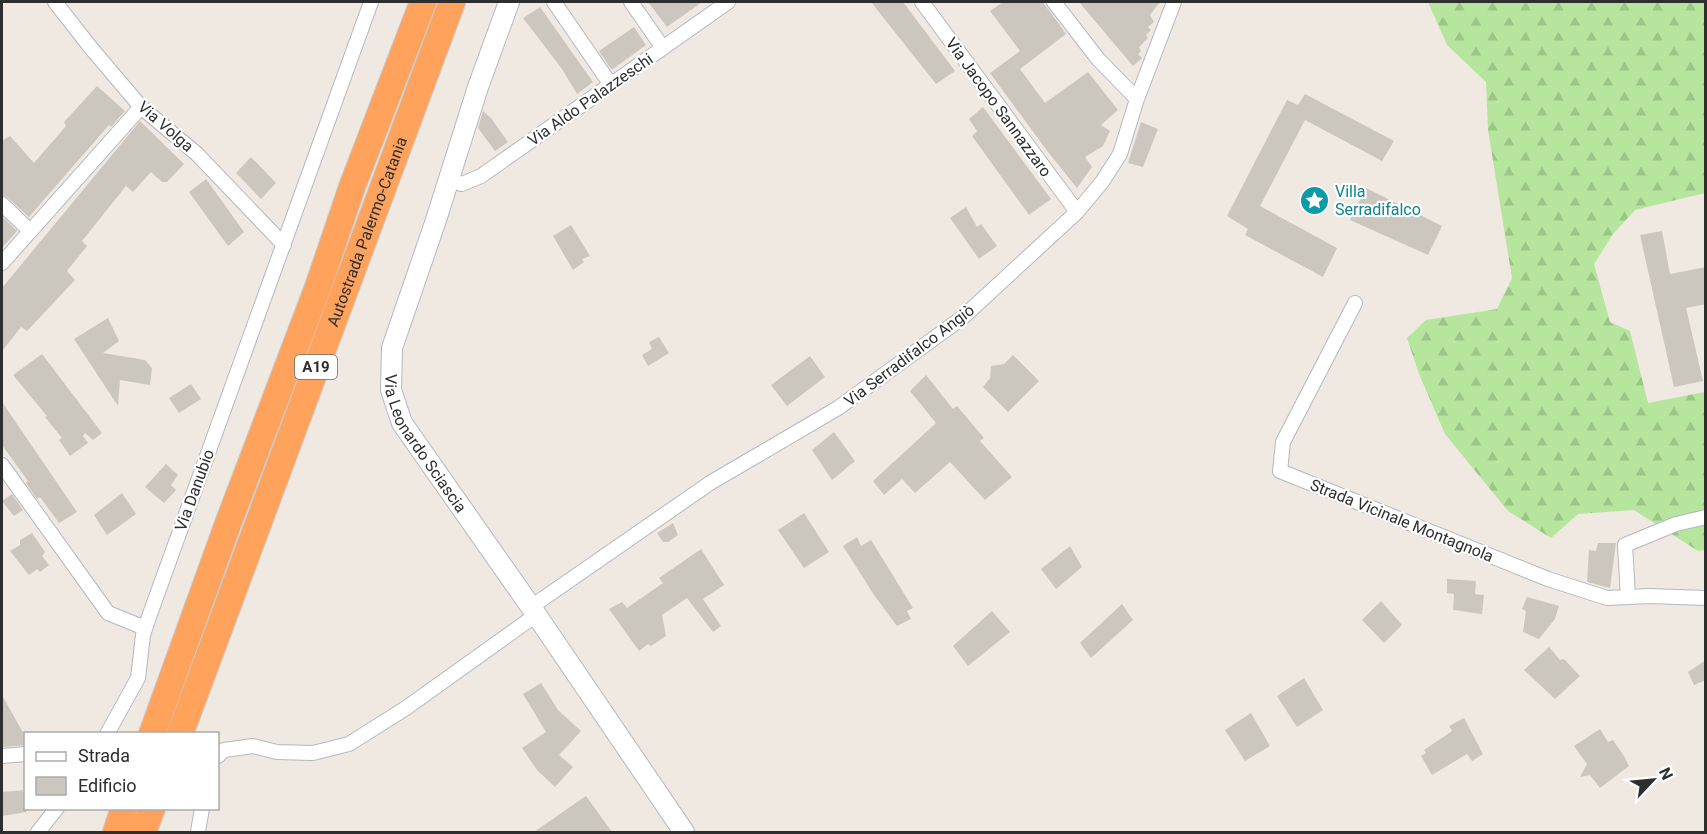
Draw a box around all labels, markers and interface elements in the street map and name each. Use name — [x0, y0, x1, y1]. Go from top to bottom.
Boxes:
street label: Via Jacopo Sannazzaro — [942, 34, 1055, 181]
street label: Via Aldo Palazzeschi — [524, 49, 656, 150]
street label: Via Volga — [134, 97, 197, 156]
street label: Autostrada Palermo-Catania — [323, 134, 411, 329]
place label: Villa Serradifalco — [1335, 182, 1421, 219]
place icon: Villa Serradifalco — [1298, 184, 1330, 216]
street label: Via Serradifalco Angiò — [841, 300, 978, 410]
road number: A19 — [295, 355, 337, 379]
street label: Via Leonardo Sciascia — [381, 374, 471, 516]
street label: Via Danubio — [171, 447, 218, 534]
street label: Strada Vicinale Montagnola — [1307, 475, 1496, 566]
legend — [24, 732, 219, 810]
text: Strada — [78, 745, 130, 766]
north arrow — [1623, 750, 1683, 810]
text: N — [1655, 764, 1677, 783]
text: Edificio — [78, 775, 137, 796]

